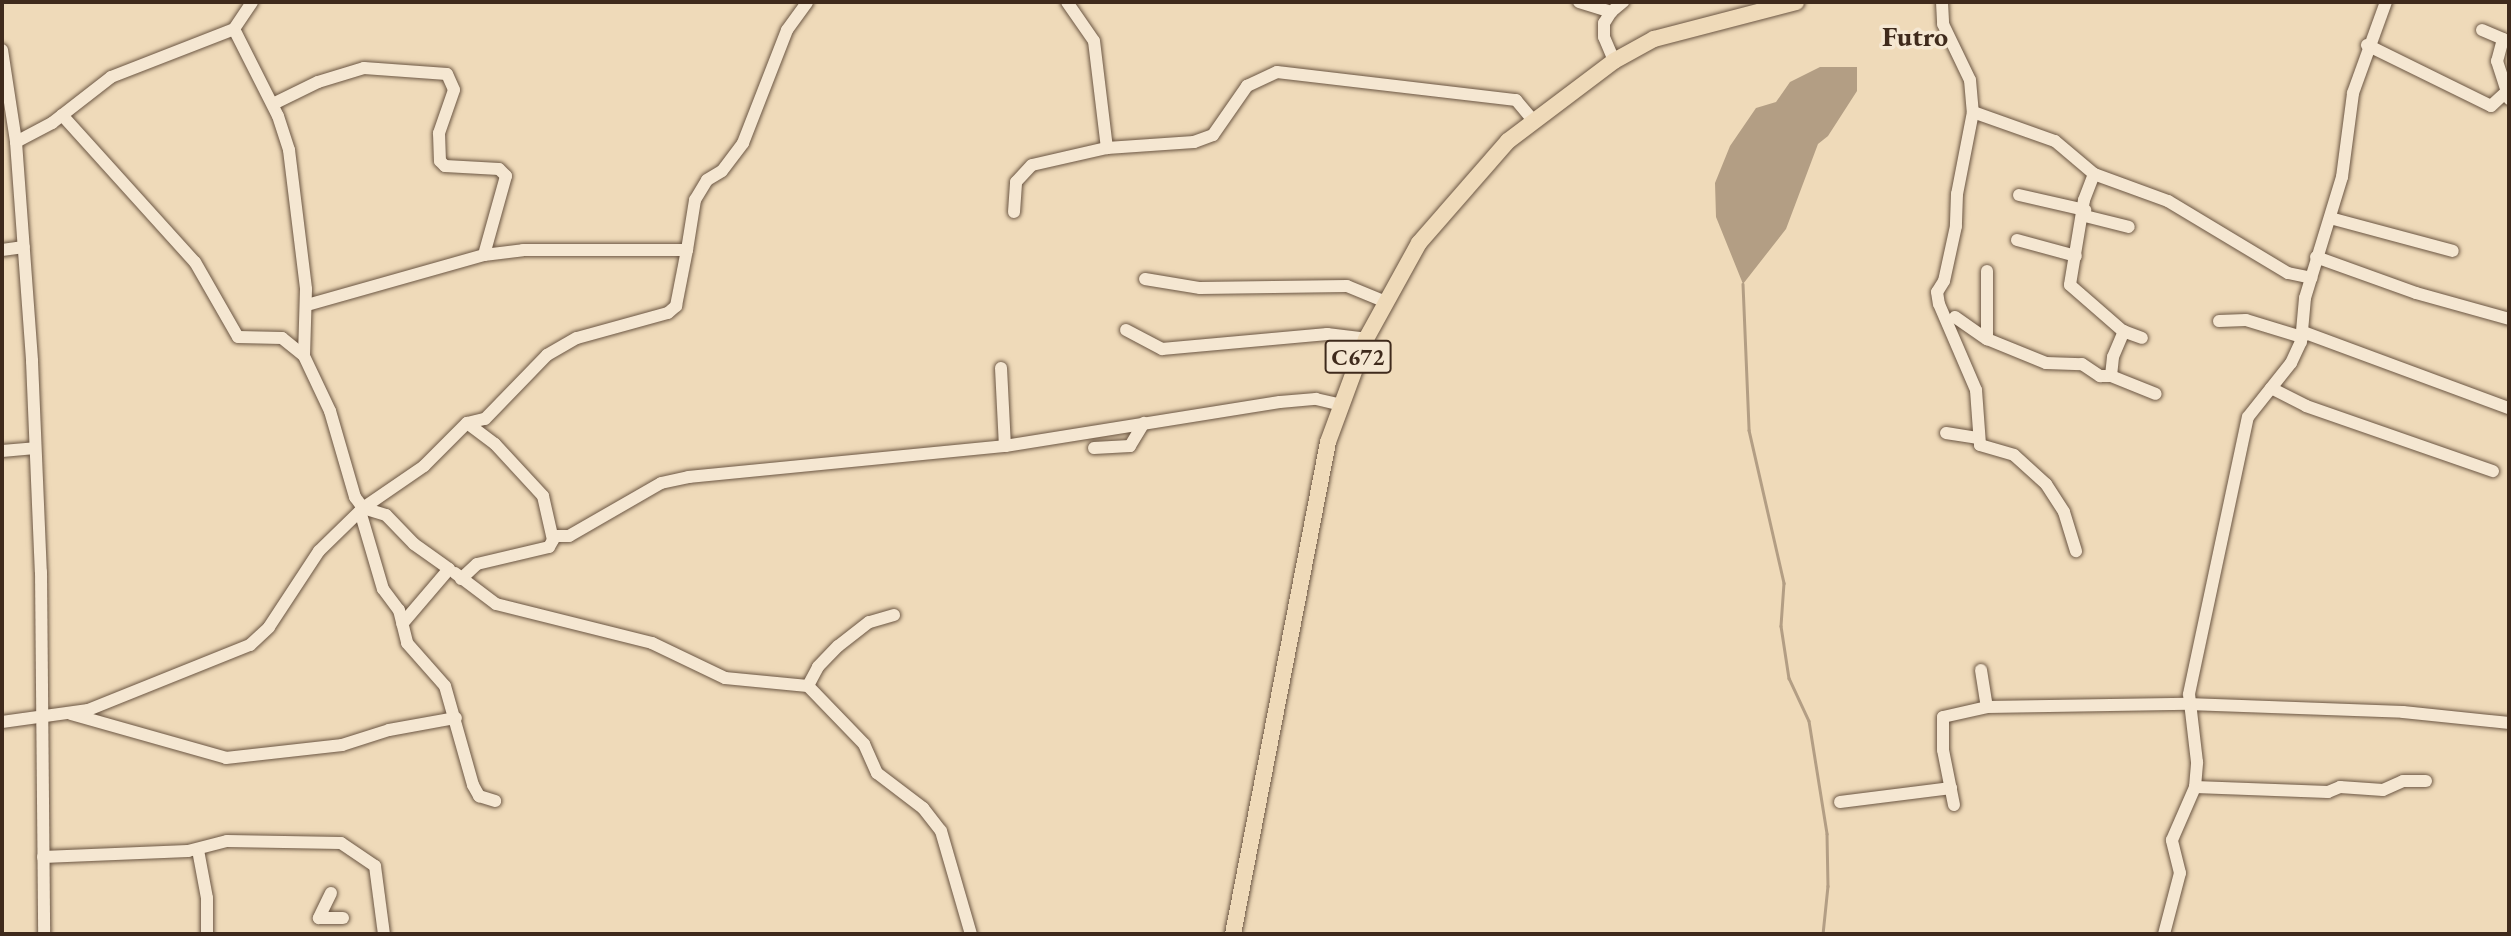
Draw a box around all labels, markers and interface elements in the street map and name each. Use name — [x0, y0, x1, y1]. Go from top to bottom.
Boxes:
district label: Futro — [1882, 19, 1948, 53]
road number: C672 — [1323, 338, 1393, 376]

